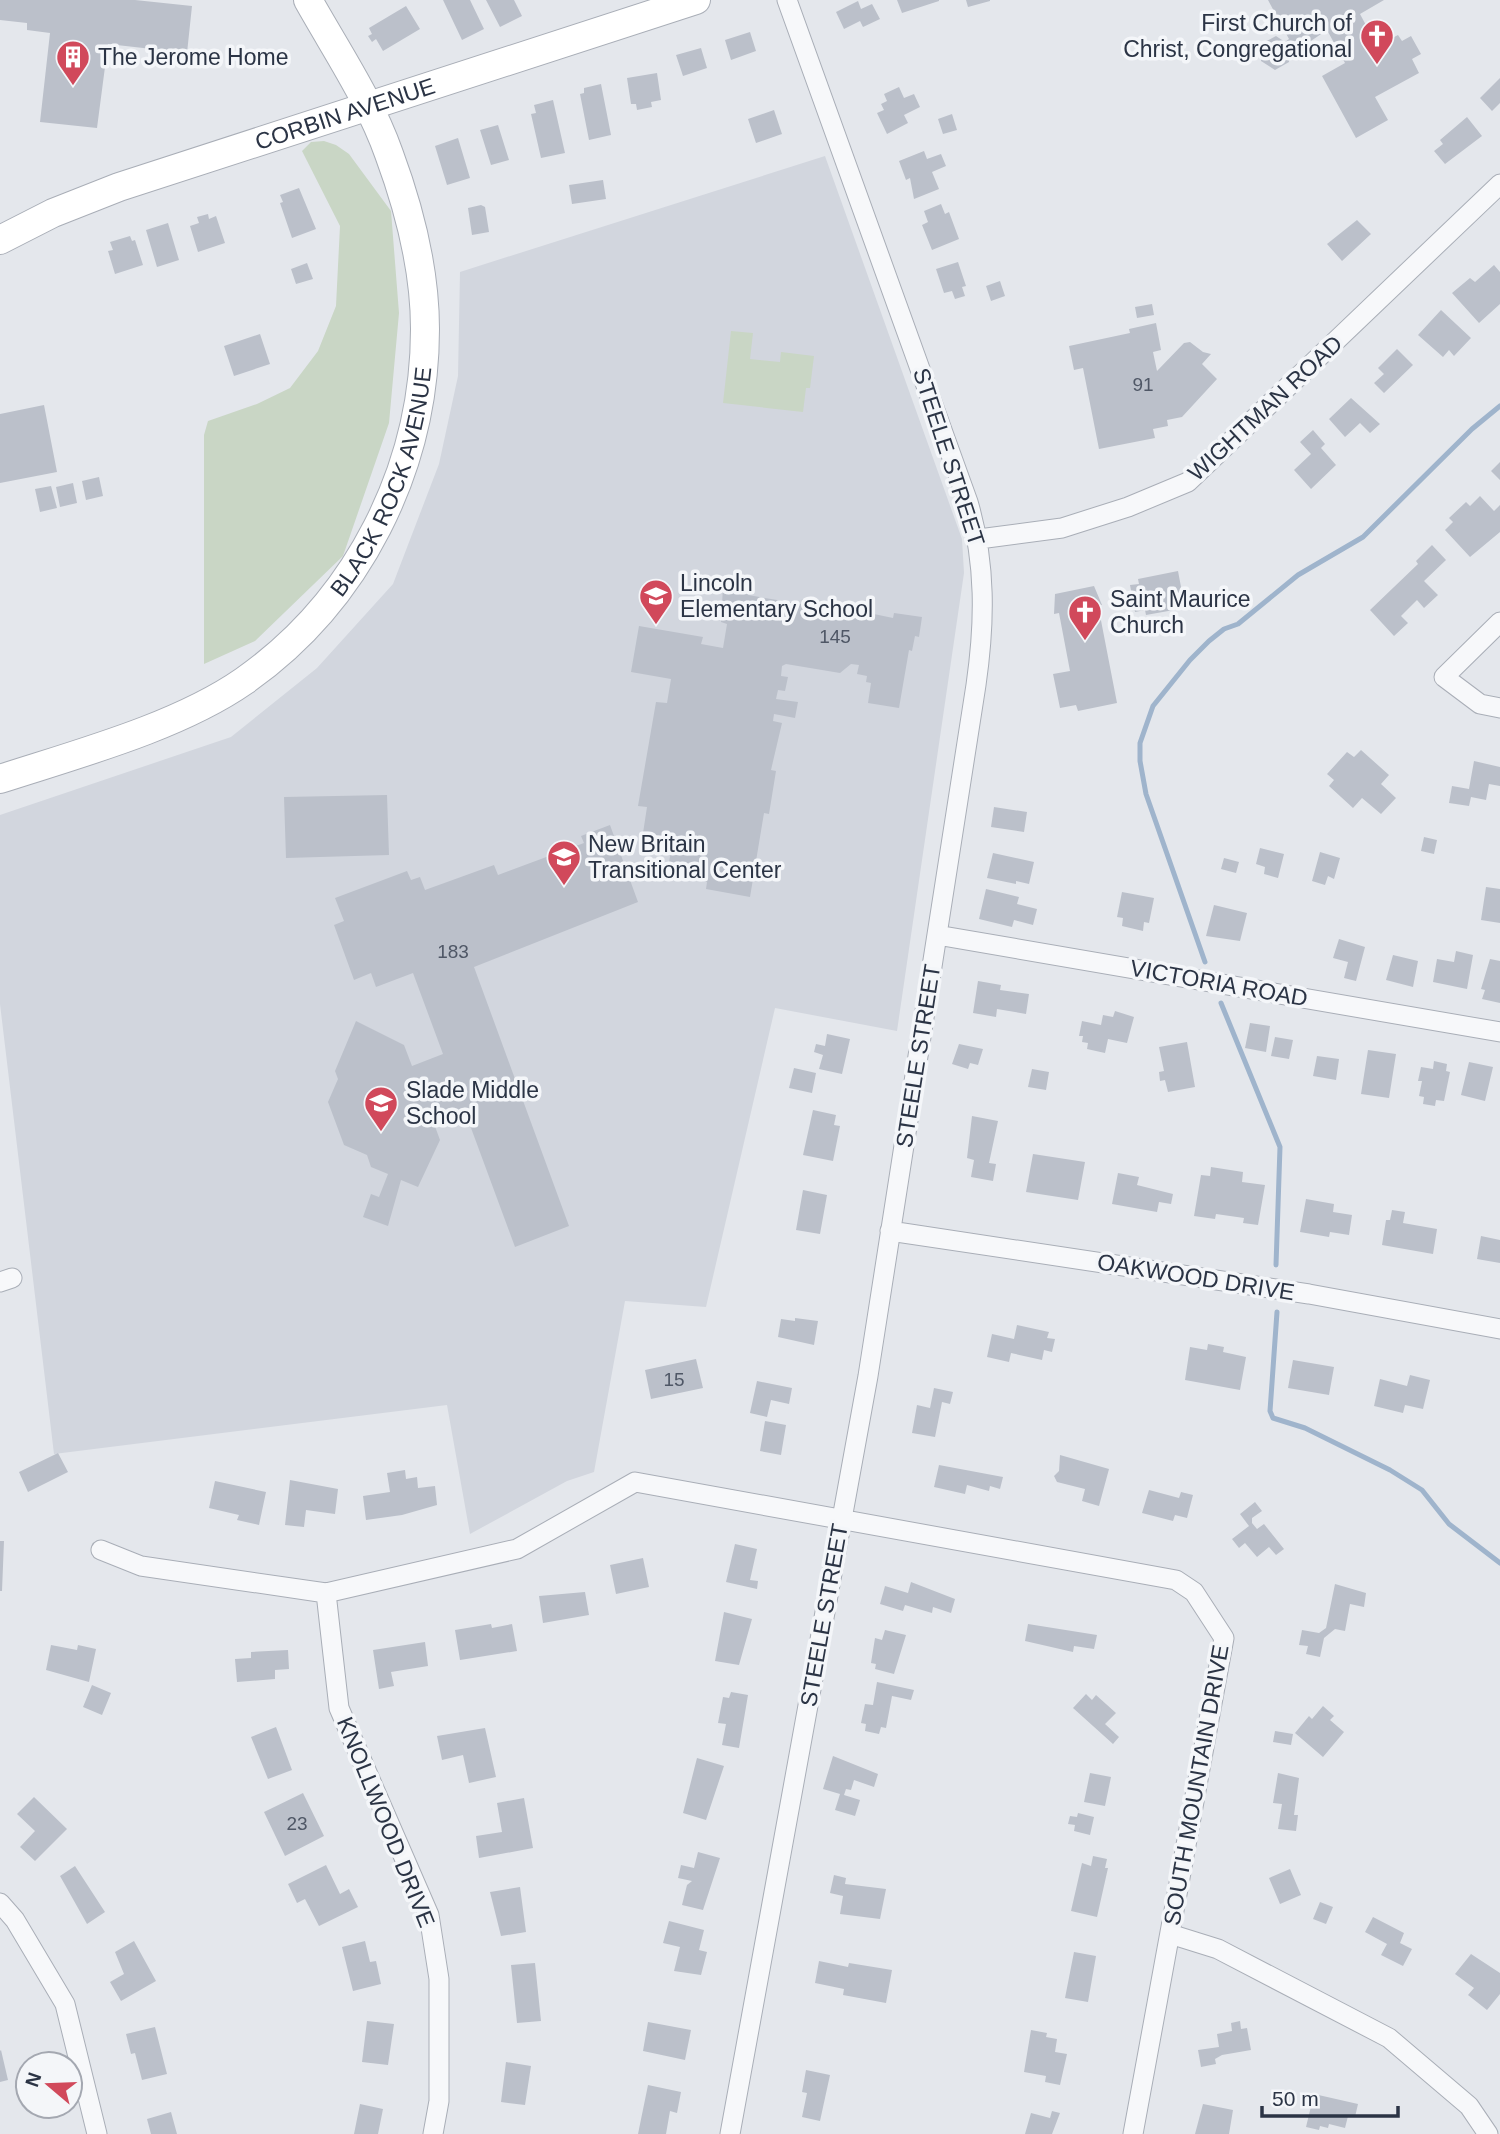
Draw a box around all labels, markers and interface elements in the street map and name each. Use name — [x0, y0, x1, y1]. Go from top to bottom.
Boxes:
place label: First Church of Christ, Congregational — [1123, 10, 1353, 62]
church icon: First Church of Christ, Congregational — [1358, 17, 1396, 66]
building icon: The Jerome Home — [54, 38, 92, 87]
place label: The Jerome Home — [98, 44, 288, 70]
street label: CORBIN AVENUE — [252, 72, 438, 155]
street label: WIGHTMAN ROAD — [1183, 330, 1347, 486]
street label: STEELE STREET — [908, 365, 990, 549]
street label: BLACK ROCK AVENUE — [325, 366, 436, 601]
house number: 91 — [1132, 374, 1154, 395]
place label: Lincoln Elementary School — [680, 570, 873, 622]
school or university icon: Lincoln Elementary School — [637, 577, 675, 626]
place label: Saint Maurice Church — [1110, 586, 1251, 638]
church icon: Saint Maurice Church — [1066, 593, 1104, 642]
house number: 145 — [819, 626, 851, 647]
place label: New Britain Transitional Center — [588, 831, 782, 883]
school or university icon: New Britain Transitional Center — [545, 838, 583, 887]
house number: 183 — [437, 941, 469, 962]
street label: VICTORIA ROAD — [1128, 955, 1310, 1011]
street label: STEELE STREET — [891, 962, 945, 1150]
place label: Slade Middle School — [406, 1077, 539, 1129]
school or university icon: Slade Middle School — [362, 1084, 400, 1133]
street label: OAKWOOD DRIVE — [1096, 1249, 1296, 1305]
house number: 15 — [663, 1369, 685, 1390]
street label: STEELE STREET — [795, 1521, 853, 1709]
street label: SOUTH MOUNTAIN DRIVE — [1158, 1643, 1234, 1927]
street label: KNOLLWOOD DRIVE — [332, 1713, 440, 1931]
house number: 23 — [286, 1813, 308, 1834]
north arrow — [14, 2050, 84, 2120]
text: N — [21, 2070, 46, 2090]
scale bar — [1262, 2074, 1398, 2118]
text: 50 m — [1272, 2087, 1319, 2110]

